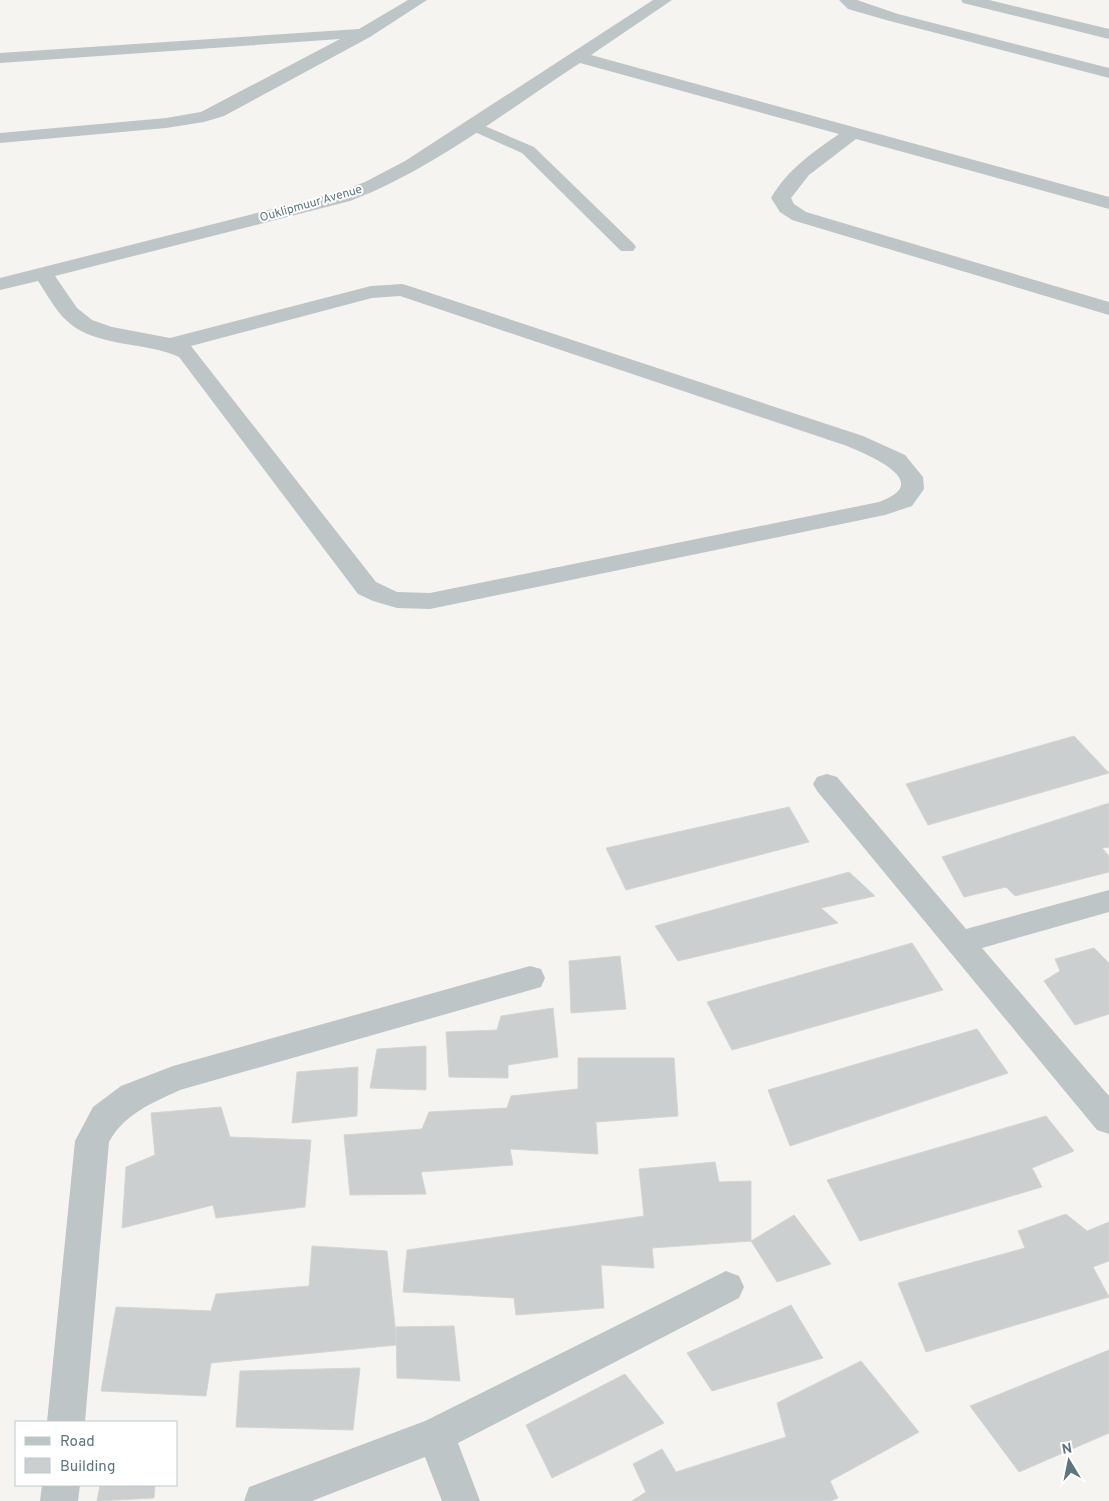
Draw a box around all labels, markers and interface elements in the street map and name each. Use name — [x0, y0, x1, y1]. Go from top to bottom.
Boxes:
street label: Ouklipmuur Avenue — [258, 182, 364, 226]
legend — [15, 1421, 178, 1486]
text: Road — [60, 1433, 95, 1452]
north arrow — [1044, 1436, 1094, 1486]
text: N — [1061, 1440, 1073, 1459]
text: Building — [60, 1458, 115, 1477]

